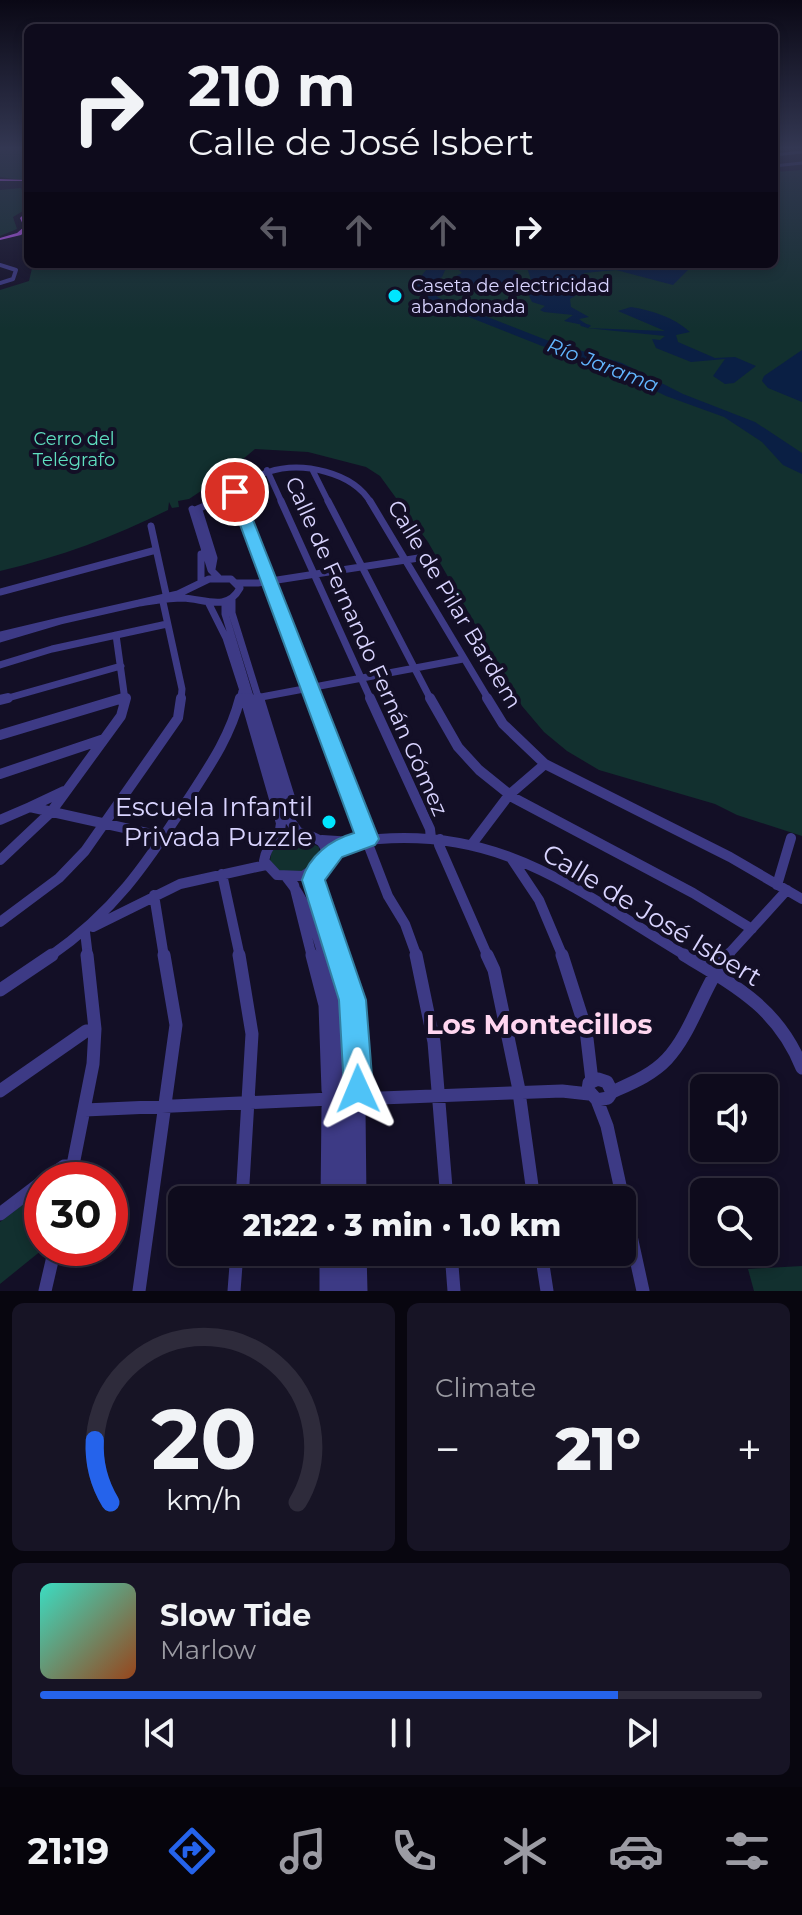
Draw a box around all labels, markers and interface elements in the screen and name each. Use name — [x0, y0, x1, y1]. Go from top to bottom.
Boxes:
text: 210 m — [188, 52, 356, 120]
icon: right — [56, 56, 160, 160]
text: Calle de José Isbert — [188, 120, 534, 164]
icon: left — [253, 208, 297, 252]
icon: ahead — [337, 208, 381, 252]
icon: ahead — [421, 208, 465, 252]
icon: right — [505, 208, 549, 252]
place label: Caseta de electricidad abandonada — [411, 275, 610, 318]
marker: Caseta de electricidad abandonada — [386, 287, 404, 305]
water label: Río Jarama — [544, 333, 662, 397]
park label: Cerro del Telégrafo — [33, 428, 115, 471]
pin — [201, 458, 269, 526]
icon: arrive — [213, 470, 257, 514]
street label: Calle de Fernando Fernán Gómez — [279, 472, 454, 820]
street label: Calle de Pilar Bardem — [382, 495, 527, 713]
place label: Escuela Infantil Privada Puzzle — [115, 791, 313, 853]
marker: Escuela Infantil Privada Puzzle — [320, 813, 338, 831]
street label: Calle de José Isbert — [537, 837, 767, 993]
district label: Los Montecillos — [426, 1007, 652, 1041]
position arrow — [316, 1047, 400, 1131]
map controls — [690, 1074, 778, 1266]
button: sound — [690, 1074, 778, 1162]
speed limit sign: 30 — [24, 1162, 128, 1266]
button: search — [690, 1178, 778, 1266]
text: 21:22 · 3 min · 1.0 km — [243, 1207, 561, 1244]
text: Climate — [435, 1372, 536, 1404]
text: 20 — [151, 1388, 256, 1490]
text: 21° — [556, 1412, 641, 1485]
text: − — [435, 1422, 460, 1476]
text: + — [737, 1422, 762, 1476]
text: km/h — [165, 1482, 242, 1517]
text: Slow Tide — [160, 1597, 311, 1634]
text: Marlow — [160, 1634, 256, 1666]
icon: previous — [138, 1711, 182, 1755]
icon: pause — [379, 1711, 423, 1755]
icon: next — [620, 1711, 664, 1755]
icon: directions — [164, 1823, 220, 1879]
icon: music — [275, 1823, 331, 1879]
icon: phone — [386, 1823, 442, 1879]
icon: climate — [497, 1823, 553, 1879]
icon: car — [608, 1823, 664, 1879]
icon: filters — [719, 1823, 775, 1879]
text: 21:19 — [27, 1829, 109, 1873]

